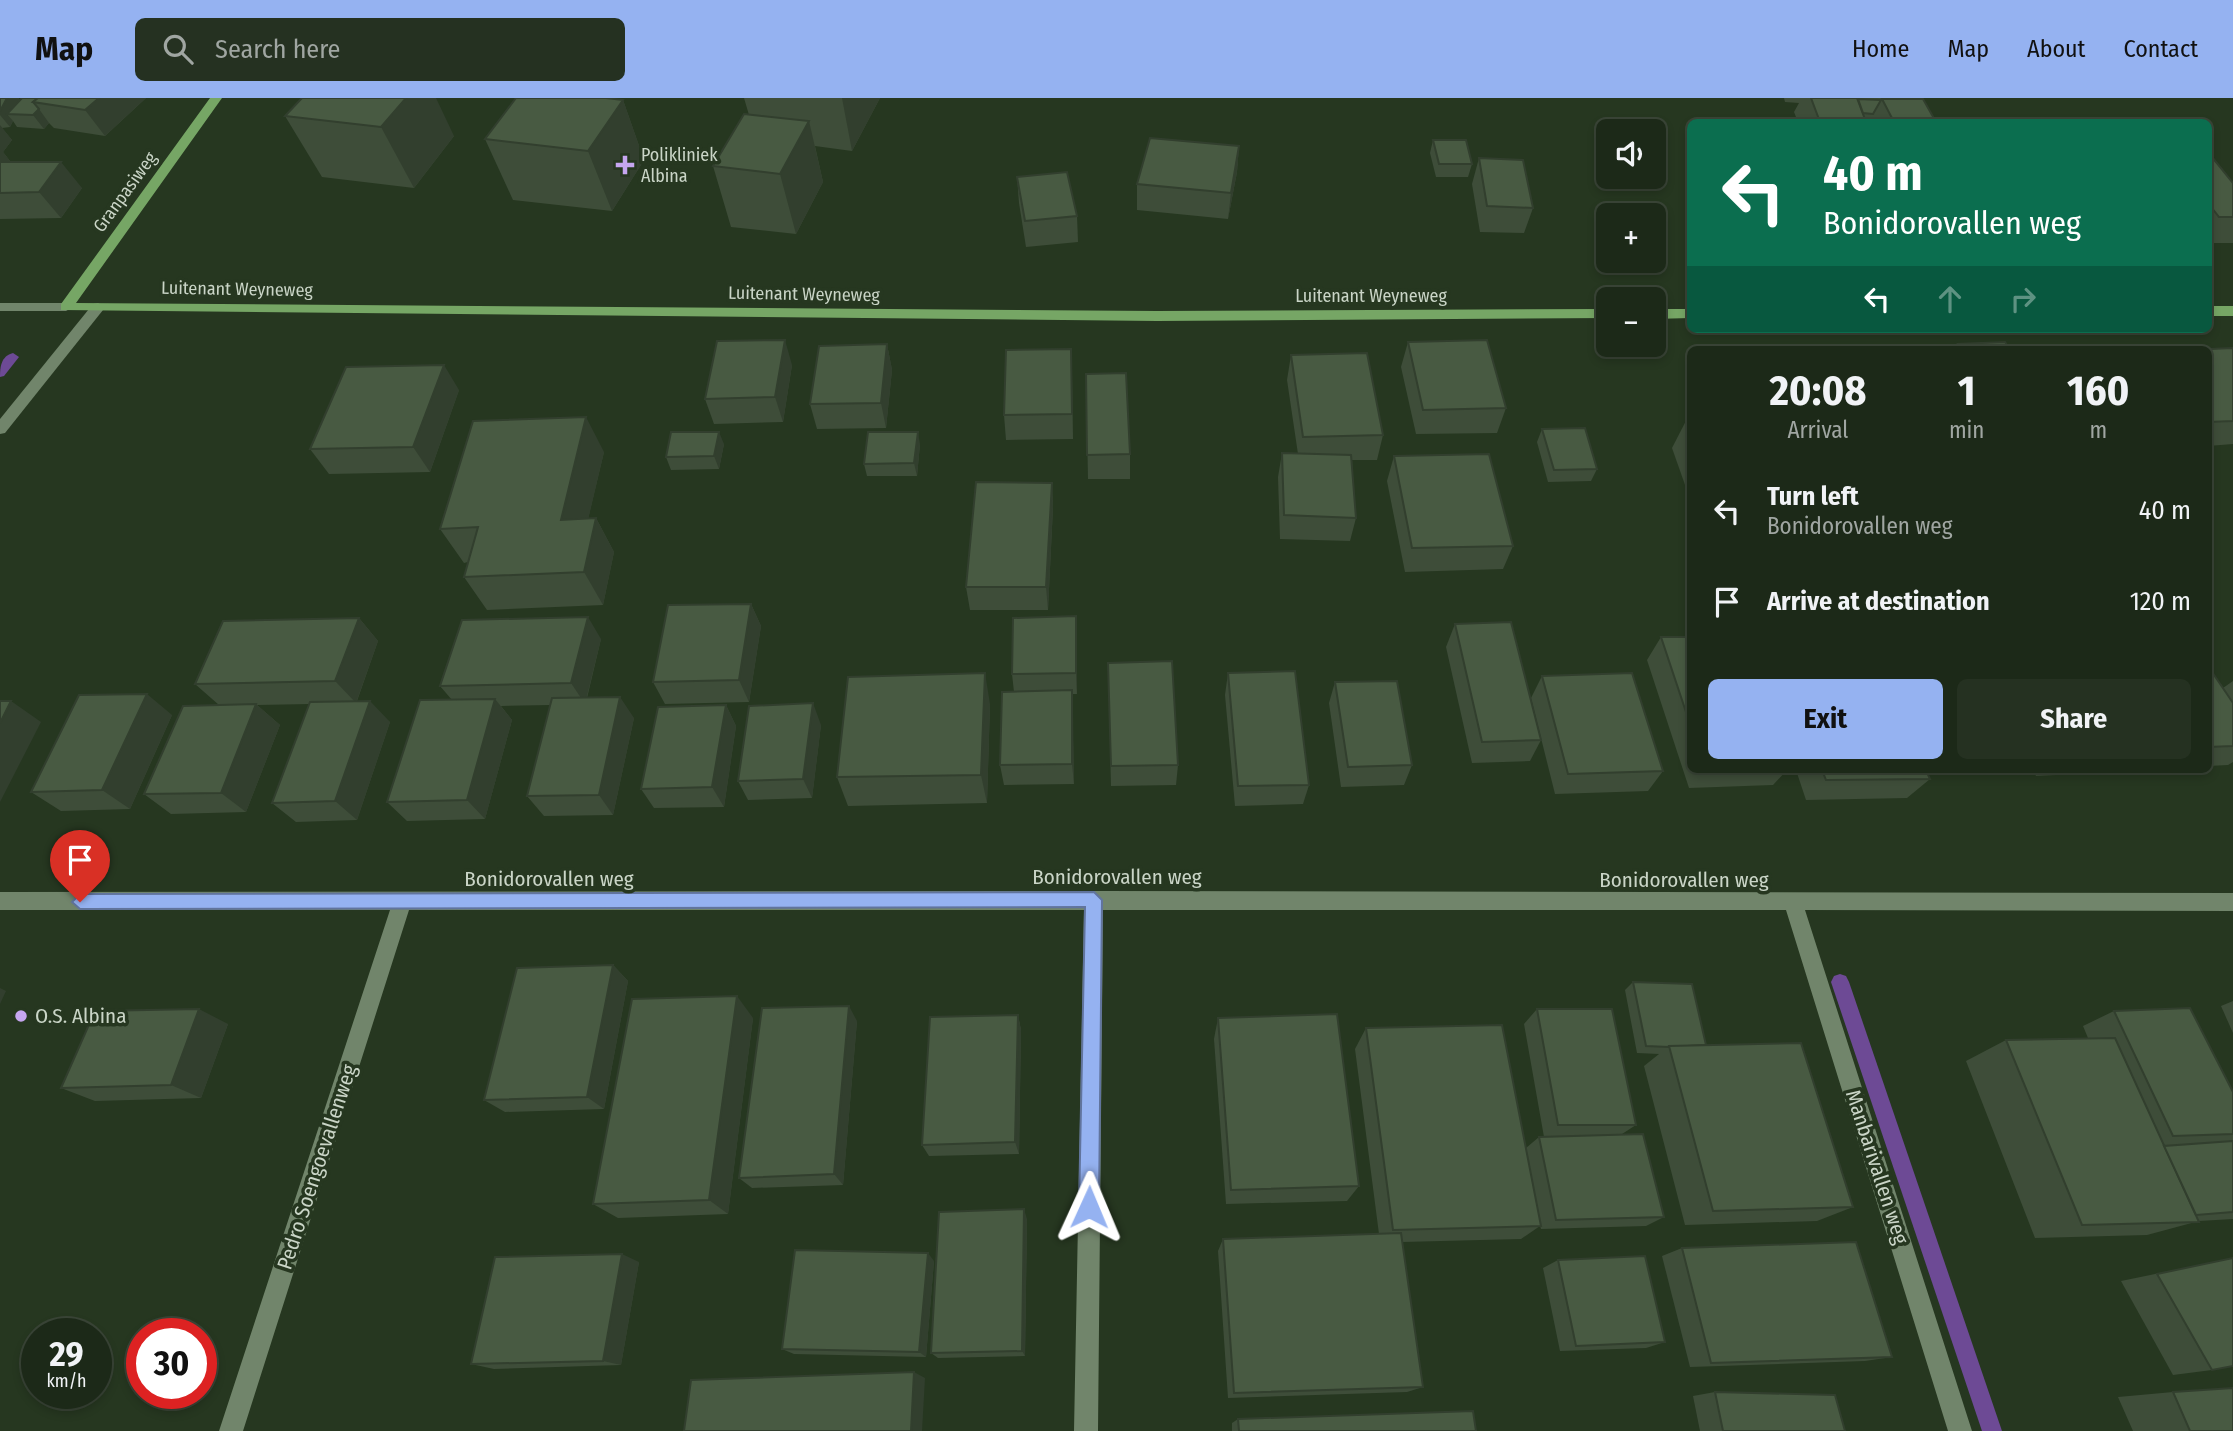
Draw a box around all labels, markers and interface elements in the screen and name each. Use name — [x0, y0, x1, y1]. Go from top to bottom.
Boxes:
search box — [135, 18, 625, 81]
text: Map — [35, 29, 93, 69]
icon: search — [159, 30, 197, 68]
text: Search here — [215, 34, 340, 65]
text: Home — [1852, 35, 1909, 63]
text: Map — [1947, 35, 1989, 63]
text: About — [2027, 35, 2085, 63]
text: Contact — [2123, 35, 2198, 63]
map controls — [1596, 119, 1666, 357]
button: sound — [1596, 119, 1666, 189]
place label: Polikliniek Albina — [641, 144, 718, 187]
text: 40 m — [1823, 144, 1923, 203]
street label: Granpasiweg — [89, 147, 162, 236]
icon: left — [1708, 147, 1799, 238]
marker: Polikliniek Albina — [615, 155, 635, 175]
button: + — [1596, 203, 1666, 273]
text: Bonidorovallen weg — [1823, 204, 2081, 242]
street label: Luitenant Weyneweg — [161, 277, 314, 301]
icon: left — [1858, 280, 1896, 318]
icon: ahead — [1931, 280, 1969, 318]
icon: right — [2004, 280, 2042, 318]
street label: Luitenant Weyneweg — [728, 282, 881, 306]
street label: Luitenant Weyneweg — [1295, 285, 1447, 307]
button: − — [1596, 287, 1666, 357]
text: 20:08 — [1769, 366, 1867, 416]
text: 1 — [1958, 366, 1976, 416]
text: 160 — [2067, 366, 2130, 416]
text: Arrival — [1787, 416, 1848, 444]
text: min — [1949, 416, 1985, 444]
text: m — [2089, 416, 2107, 444]
text: Turn left — [1767, 481, 1859, 512]
icon: left — [1708, 492, 1746, 530]
text: 40 m — [2139, 495, 2191, 526]
text: Bonidorovallen weg — [1767, 512, 1953, 540]
icon: arrive — [1708, 583, 1746, 621]
text: Arrive at destination — [1767, 586, 1990, 617]
text: 120 m — [2130, 586, 2191, 617]
button: Exit — [1708, 679, 1943, 759]
button: Share — [1957, 679, 2191, 759]
pin — [50, 830, 110, 902]
icon: arrive — [61, 841, 99, 879]
street label: Bonidorovallen weg — [1032, 864, 1202, 890]
street label: Bonidorovallen weg — [464, 866, 634, 892]
street label: Bonidorovallen weg — [1599, 867, 1769, 893]
place label: O.S. Albina — [35, 1003, 126, 1029]
marker: O.S. Albina — [13, 1008, 29, 1024]
street label: Pedro Soengoevallenweg — [272, 1061, 362, 1273]
street label: Manbarivallen weg — [1840, 1087, 1914, 1248]
position arrow — [1052, 1170, 1126, 1244]
speed limit sign: 30 — [126, 1318, 217, 1409]
text: 29 — [49, 1333, 84, 1375]
text: km/h — [46, 1370, 87, 1392]

